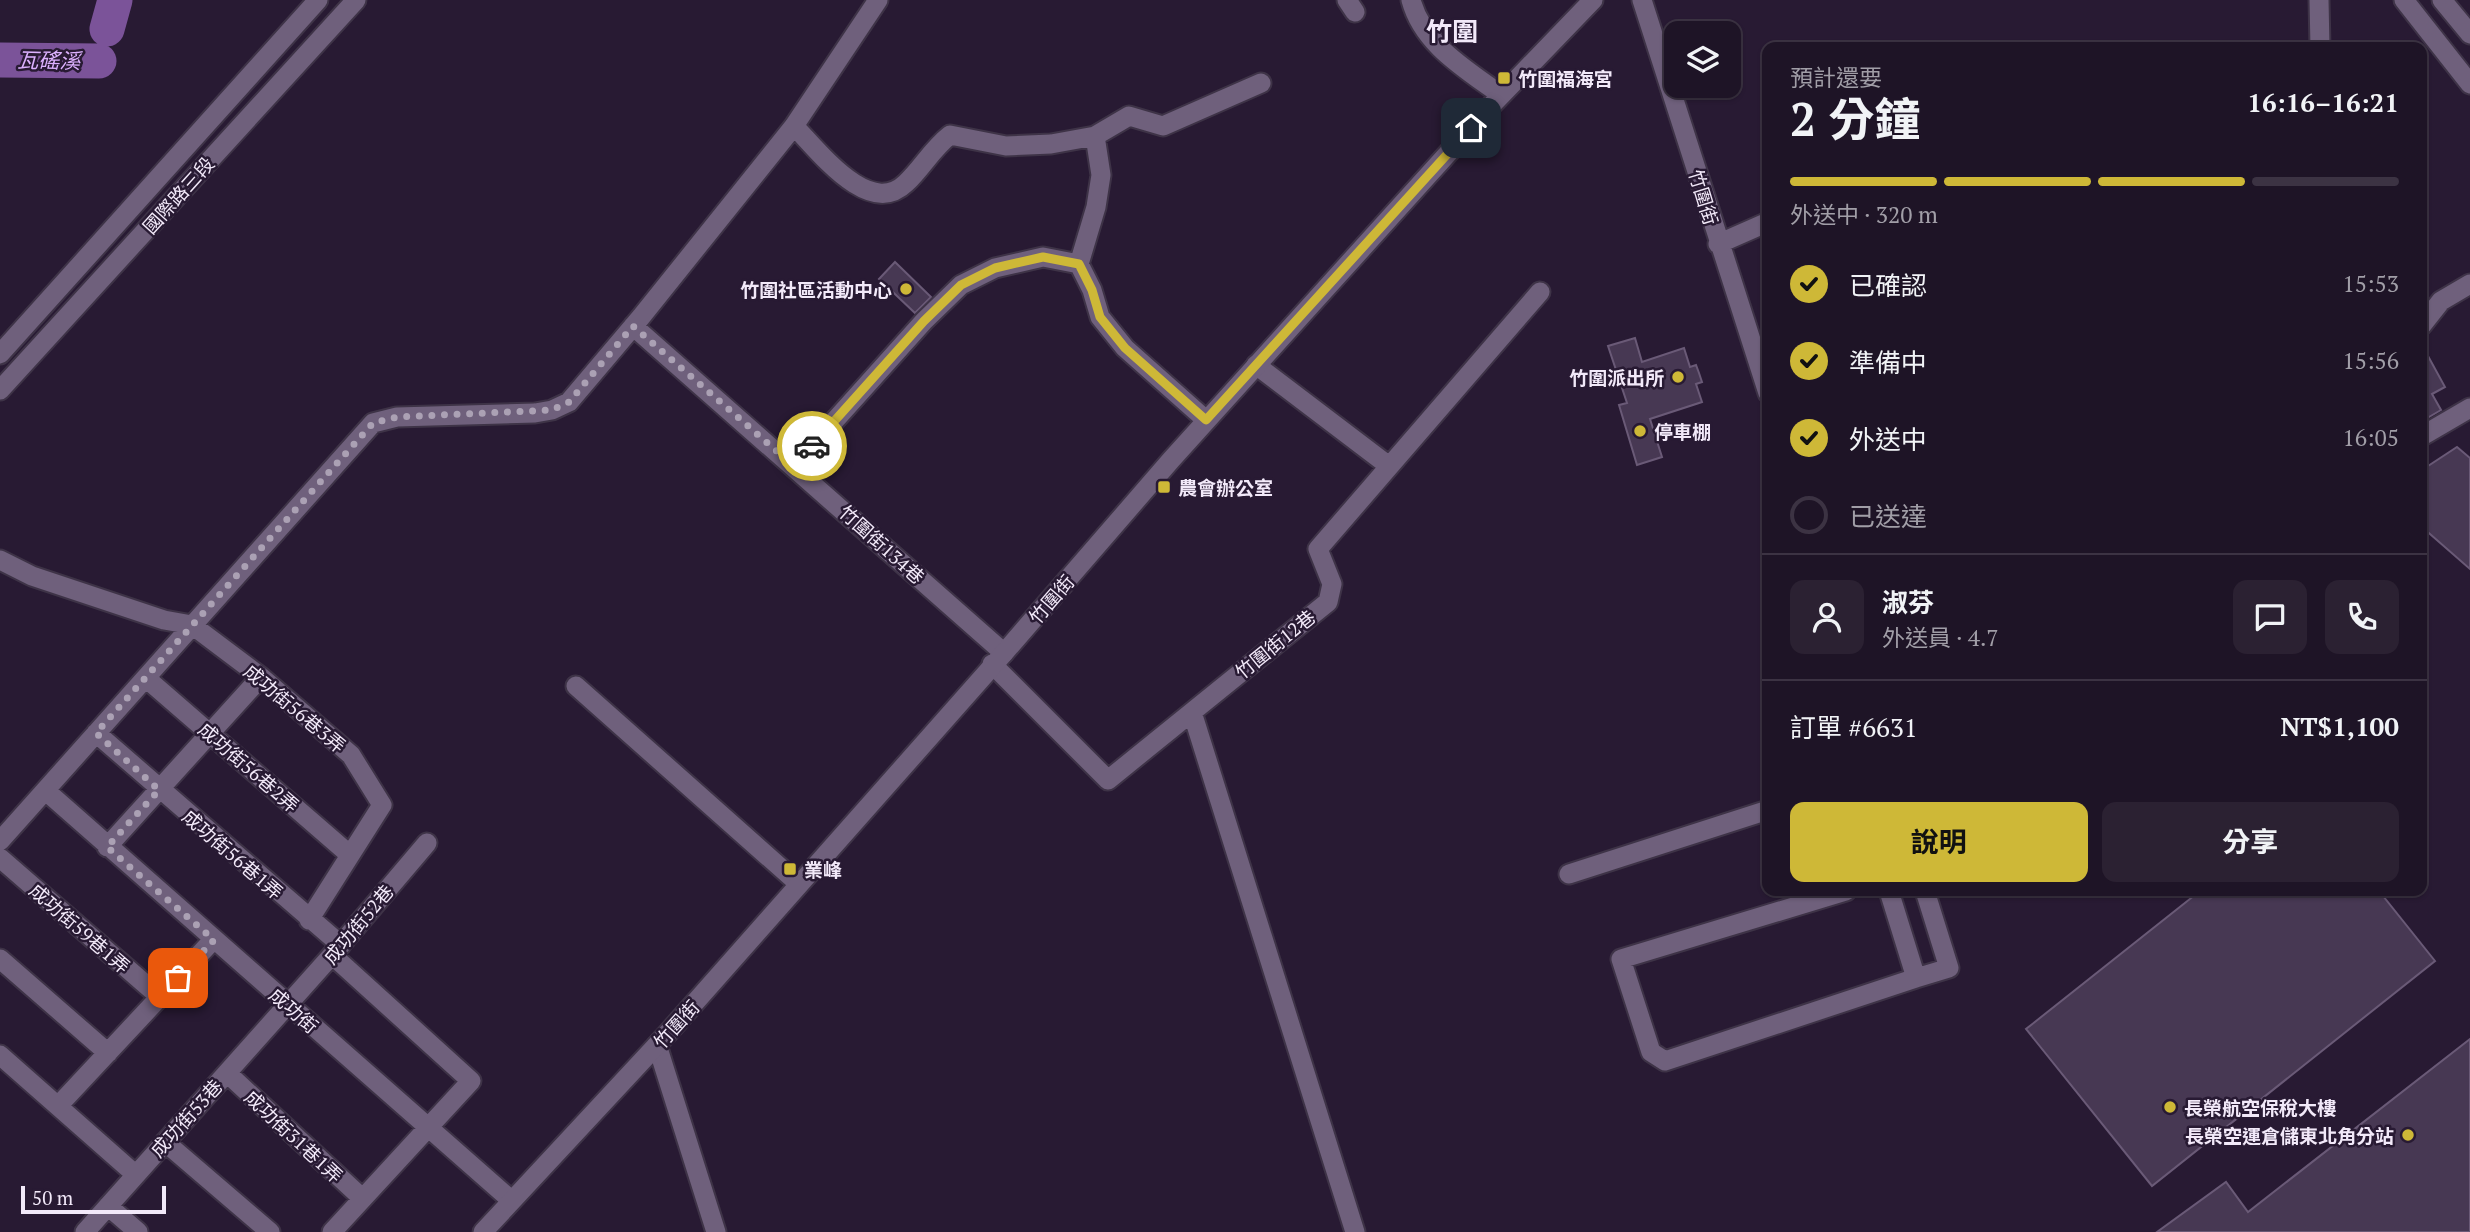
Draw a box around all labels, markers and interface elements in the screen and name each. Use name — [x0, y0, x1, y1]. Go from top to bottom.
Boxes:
district label: 竹圍 — [1426, 14, 1478, 48]
map controls — [1664, 21, 1741, 98]
button: layers — [1664, 21, 1741, 98]
water label: 瓦磘溪 — [17, 45, 84, 75]
text: 預計還要 — [1790, 62, 1882, 93]
place label: 竹圍福海宮 — [1518, 66, 1613, 91]
marker: 竹圍福海宮 — [1496, 70, 1512, 86]
text: 16:16–16:21 — [2247, 85, 2399, 119]
text: 2 分鐘 — [1790, 88, 1920, 149]
pin — [1441, 98, 1501, 158]
icon: home — [1452, 109, 1490, 147]
street label: 國際路三段 — [137, 151, 219, 239]
street label: 竹圍街 — [1684, 166, 1724, 228]
text: 外送中 · 320 m — [1790, 199, 1938, 230]
icon: check — [1790, 265, 1828, 303]
text: 已確認 — [1849, 268, 1927, 302]
text: 15:53 — [2342, 268, 2399, 299]
place label: 竹圍社區活動中心 — [740, 277, 892, 302]
marker: 竹圍社區活動中心 — [898, 281, 914, 297]
icon: check — [1790, 342, 1828, 380]
text: 準備中 — [1849, 345, 1927, 379]
text: 15:56 — [2342, 345, 2399, 376]
place label: 竹圍派出所 — [1569, 365, 1664, 390]
marker: 竹圍派出所 — [1670, 369, 1686, 385]
courier — [777, 411, 847, 481]
place label: 停車棚 — [1654, 419, 1711, 444]
icon: check — [1790, 419, 1828, 457]
text: 外送中 — [1849, 422, 1927, 456]
text: 16:05 — [2342, 422, 2399, 453]
marker: 停車棚 — [1632, 423, 1648, 439]
icon: car — [793, 427, 831, 465]
place label: 農會辦公室 — [1178, 475, 1273, 500]
marker: 農會辦公室 — [1156, 479, 1172, 495]
street label: 竹圍街134巷 — [834, 499, 930, 589]
text: 已送達 — [1849, 499, 1927, 533]
street label: 竹圍街 — [1023, 569, 1079, 629]
button: person — [1790, 580, 1864, 654]
button: chat — [2233, 580, 2307, 654]
button: phone — [2325, 580, 2399, 654]
text: 淑芬 — [1882, 585, 1934, 619]
street label: 竹圍街12巷 — [1230, 604, 1320, 684]
text: 外送員 · 4.7 — [1882, 622, 1999, 653]
street label: 成功街56巷3弄 — [239, 658, 351, 758]
text: NT$1,100 — [2281, 709, 2399, 743]
text: 訂單 #6631 — [1790, 710, 1918, 744]
street label: 成功街56巷2弄 — [193, 716, 305, 818]
button: 說明 — [1790, 802, 2088, 882]
button: 分享 — [2102, 802, 2399, 882]
street label: 成功街56巷1弄 — [177, 803, 289, 905]
place label: 業峰 — [804, 857, 842, 882]
marker: 業峰 — [782, 861, 798, 877]
street label: 成功街59巷1弄 — [24, 877, 136, 979]
street label: 成功街52巷 — [317, 879, 399, 969]
pin — [148, 948, 208, 1008]
icon: bag — [159, 959, 197, 997]
street label: 成功街 — [264, 982, 324, 1038]
street label: 竹圍街 — [648, 994, 704, 1054]
street label: 成功街53巷 — [145, 1074, 227, 1162]
street label: 成功街31巷1弄 — [240, 1084, 348, 1188]
place label: 長榮航空保稅大樓 — [2184, 1095, 2336, 1120]
marker: 長榮航空保稅大樓 — [2162, 1099, 2178, 1115]
place label: 長榮空運倉儲東北角分站 — [2185, 1123, 2394, 1148]
marker: 長榮空運倉儲東北角分站 — [2400, 1127, 2416, 1143]
scale bar — [21, 1183, 166, 1215]
text: 50 m — [32, 1185, 73, 1210]

